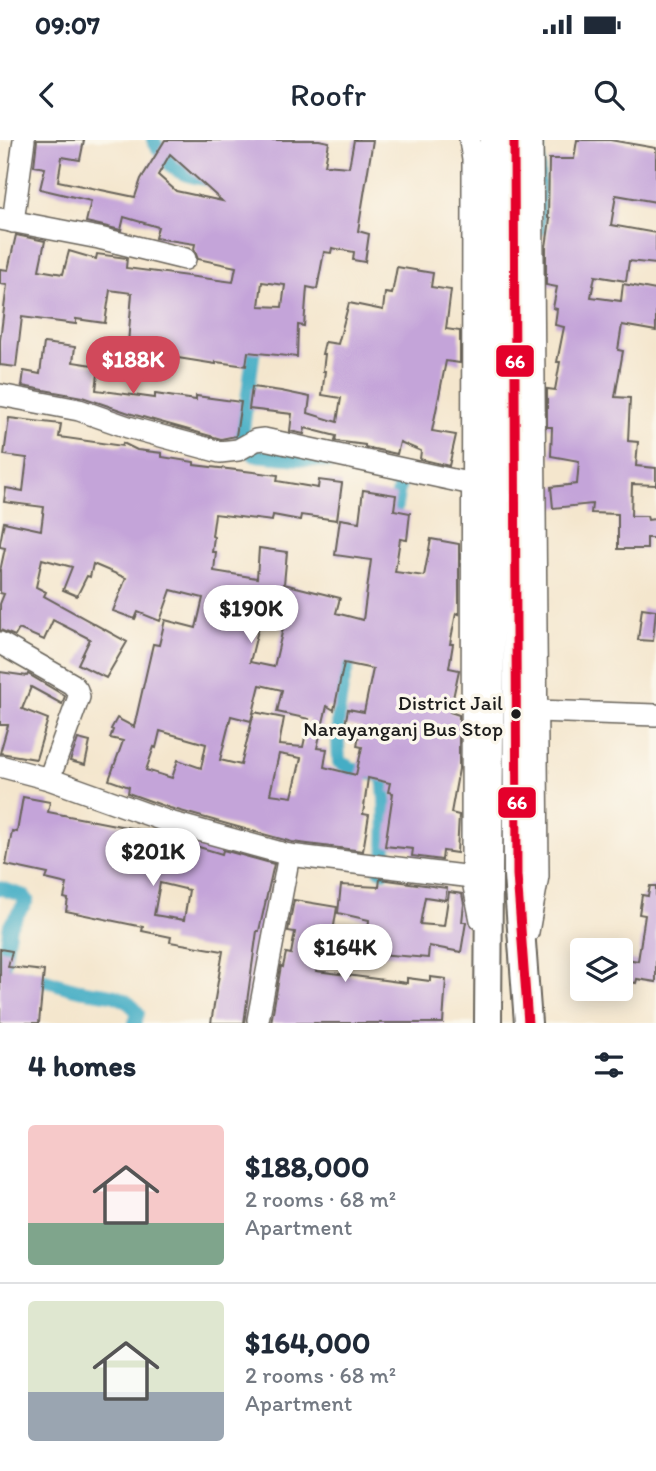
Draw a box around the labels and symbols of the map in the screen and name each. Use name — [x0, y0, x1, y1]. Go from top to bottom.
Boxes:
pin: $188K — [84, 336, 182, 396]
line badge: 66 — [495, 344, 535, 378]
text: 66 — [505, 350, 525, 373]
pin: $190K — [202, 586, 300, 645]
place label: District Jail Narayanganj Bus Stop — [303, 690, 503, 741]
marker: District Jail Narayanganj Bus Stop — [509, 707, 523, 721]
line badge: 66 — [497, 786, 537, 819]
text: 66 — [507, 791, 527, 814]
pin: $201K — [104, 828, 202, 888]
pin: $164K — [296, 924, 394, 984]

